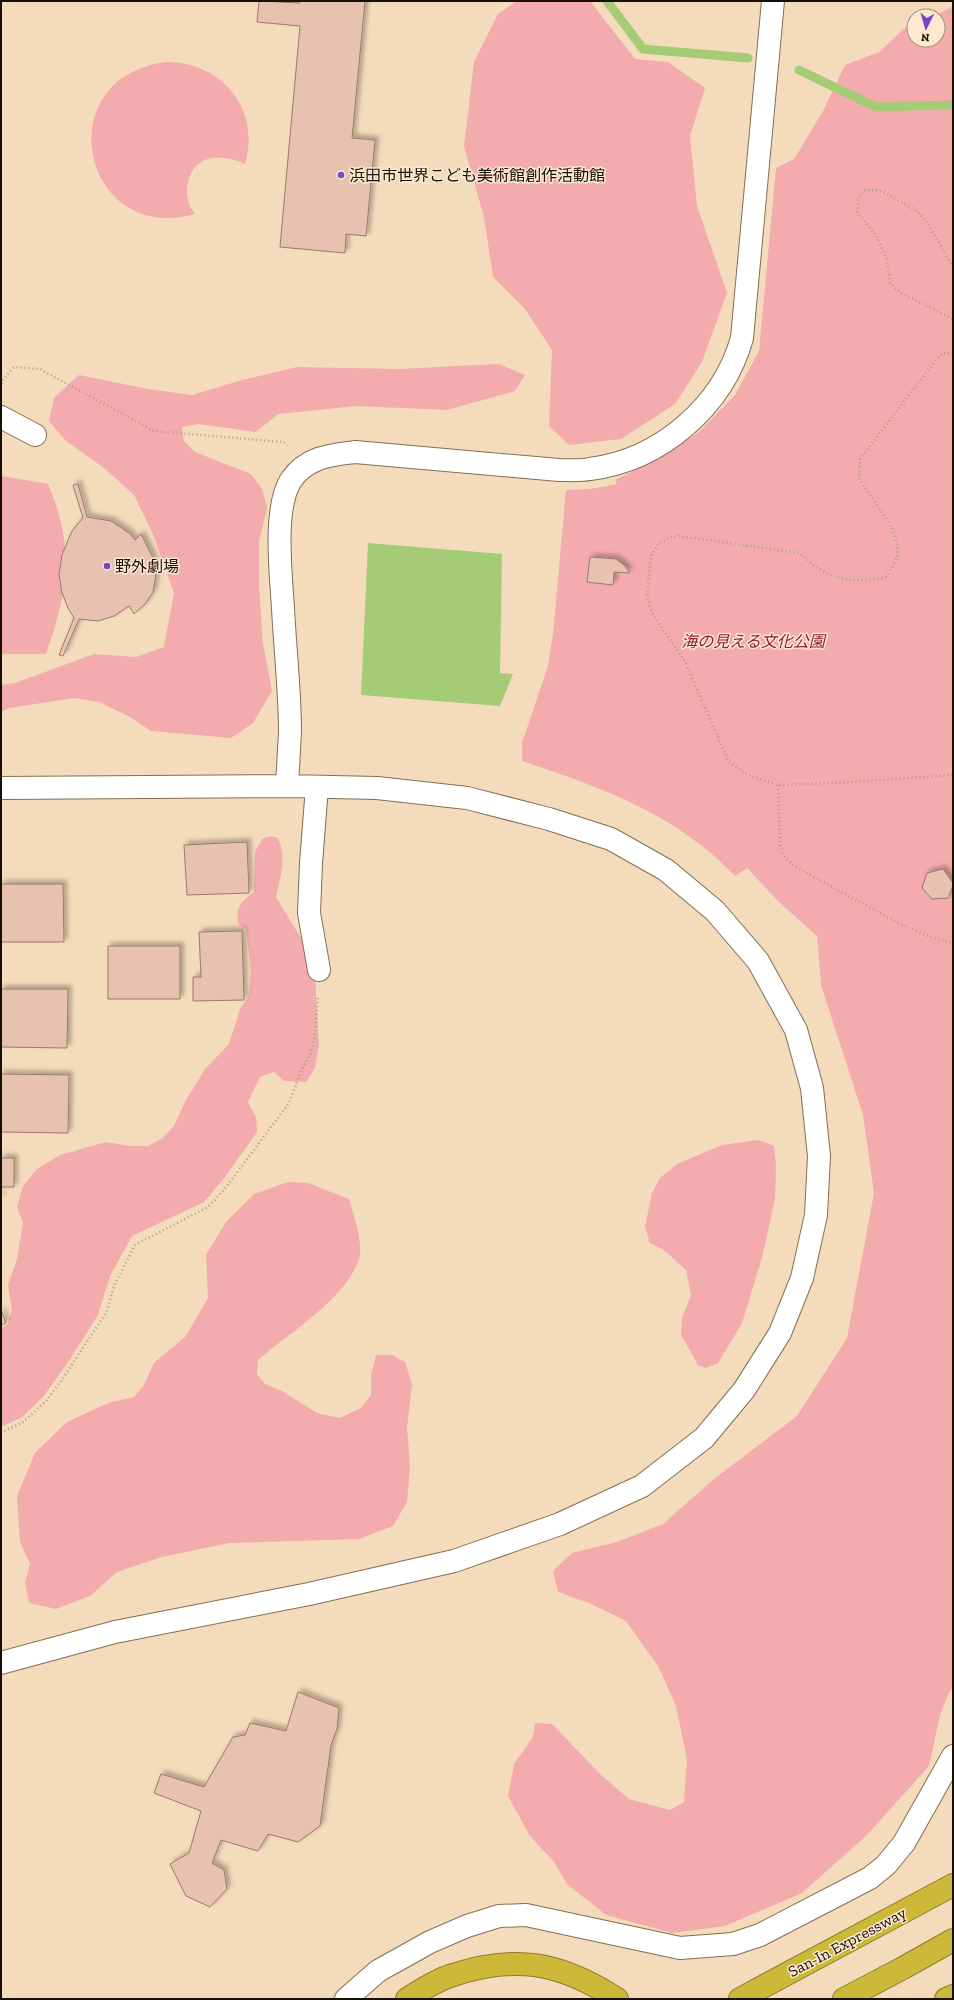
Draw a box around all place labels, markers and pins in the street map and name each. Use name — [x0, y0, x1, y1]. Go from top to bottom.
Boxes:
place label: 浜田市世界こども美術館創作活動館 — [349, 166, 605, 185]
marker: 浜田市世界こども美術館創作活動館 — [336, 170, 346, 180]
place label: 野外劇場 — [115, 557, 179, 576]
marker: 野外劇場 — [102, 561, 112, 571]

